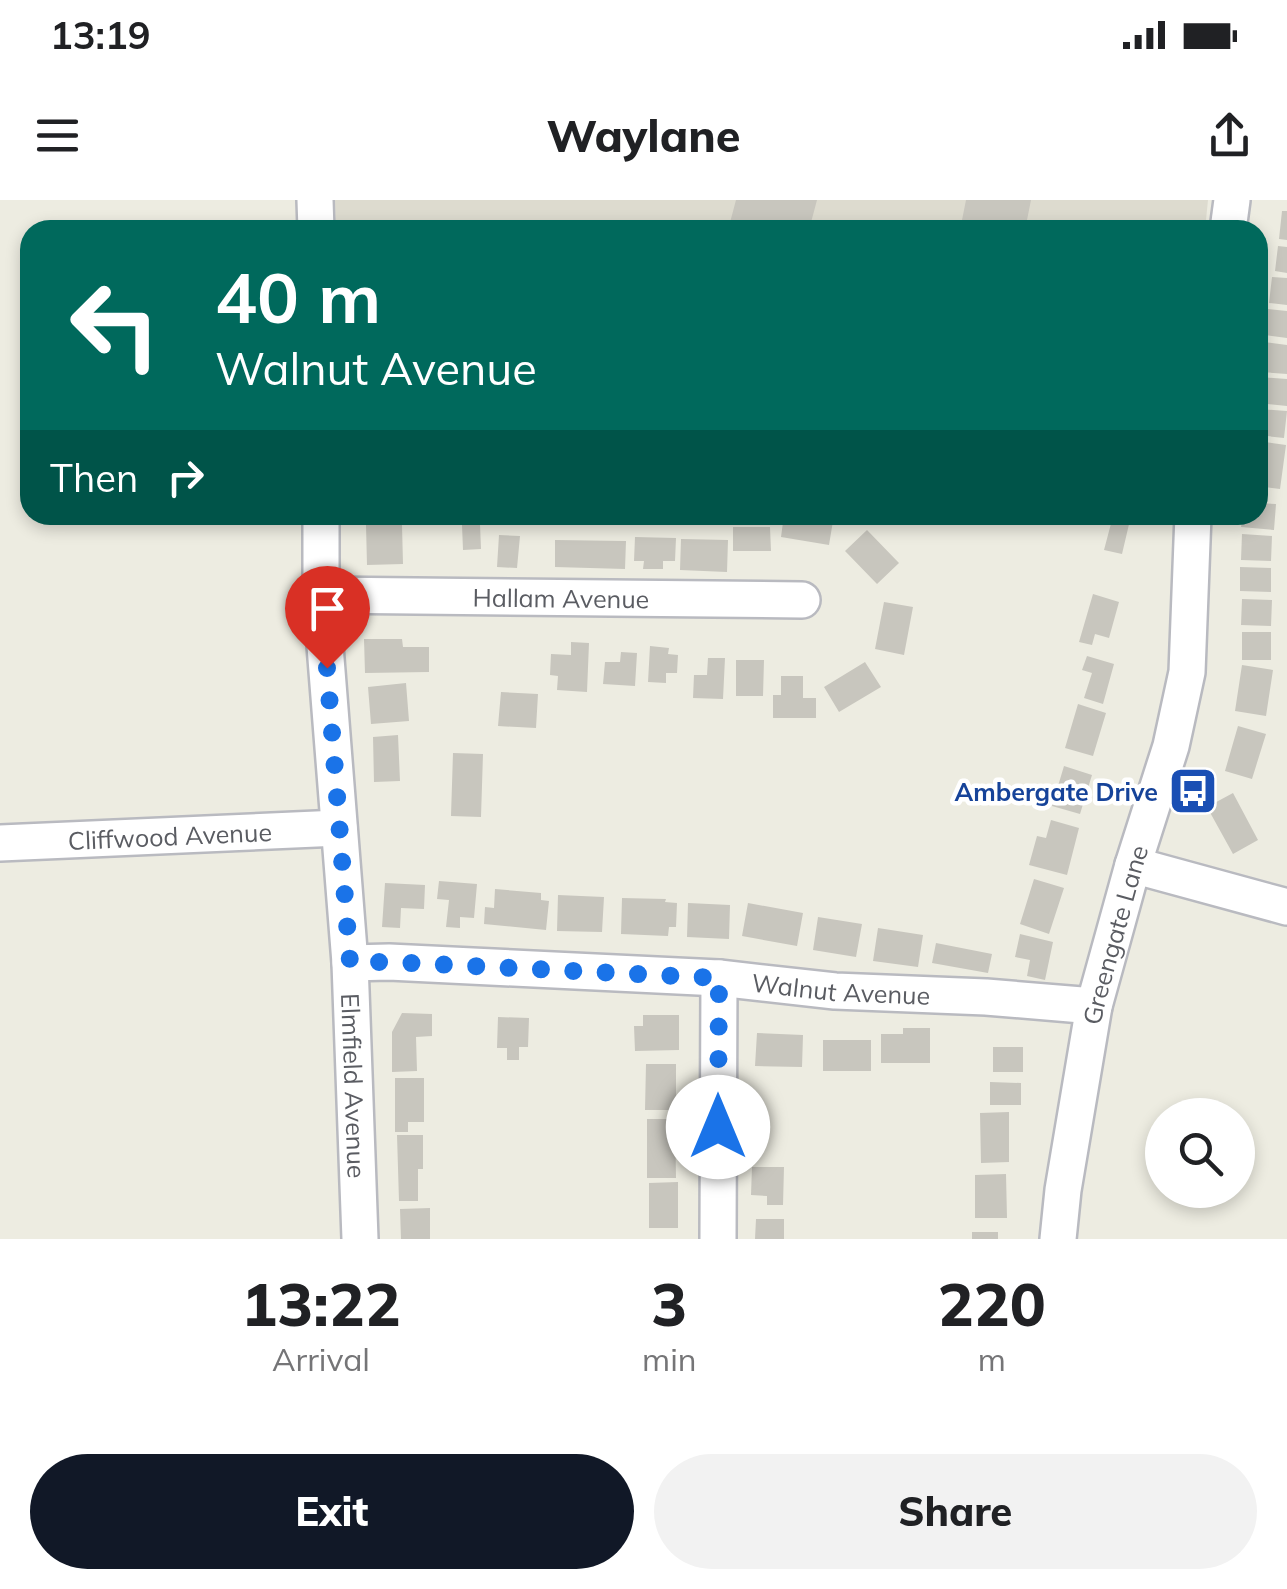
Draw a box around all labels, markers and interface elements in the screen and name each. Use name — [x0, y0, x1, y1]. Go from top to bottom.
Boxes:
text: 13:19 — [50, 11, 151, 59]
text: Waylane — [547, 107, 740, 163]
icon: menu — [30, 108, 85, 163]
icon: share — [1202, 108, 1257, 163]
text: 40 m — [215, 253, 381, 341]
icon: left — [50, 260, 180, 390]
text: Walnut Avenue — [215, 340, 537, 396]
icon: right — [158, 450, 213, 505]
text: Then — [50, 454, 138, 502]
pin — [285, 566, 370, 669]
icon: arrive — [300, 581, 355, 636]
street label: Hallam Avenue — [472, 581, 649, 614]
bus stop icon: Ambergate Drive — [1167, 765, 1219, 817]
place label: Ambergate Drive — [955, 776, 1158, 807]
street label: Cliffwood Avenue — [67, 815, 272, 855]
street label: Greengate Lane — [1076, 841, 1154, 1027]
street label: Walnut Avenue — [750, 966, 931, 1010]
street label: Elmfield Avenue — [336, 993, 373, 1179]
position arrow — [666, 1075, 770, 1179]
map controls — [1145, 1098, 1255, 1208]
button: search — [1145, 1098, 1255, 1208]
text: 13:22 — [241, 1266, 401, 1341]
text: 3 — [651, 1266, 687, 1341]
text: 220 — [938, 1266, 1046, 1341]
text: Arrival — [272, 1339, 370, 1379]
text: min — [642, 1339, 697, 1379]
text: m — [978, 1339, 1006, 1379]
button: Exit — [30, 1454, 634, 1569]
button: Share — [654, 1454, 1257, 1569]

